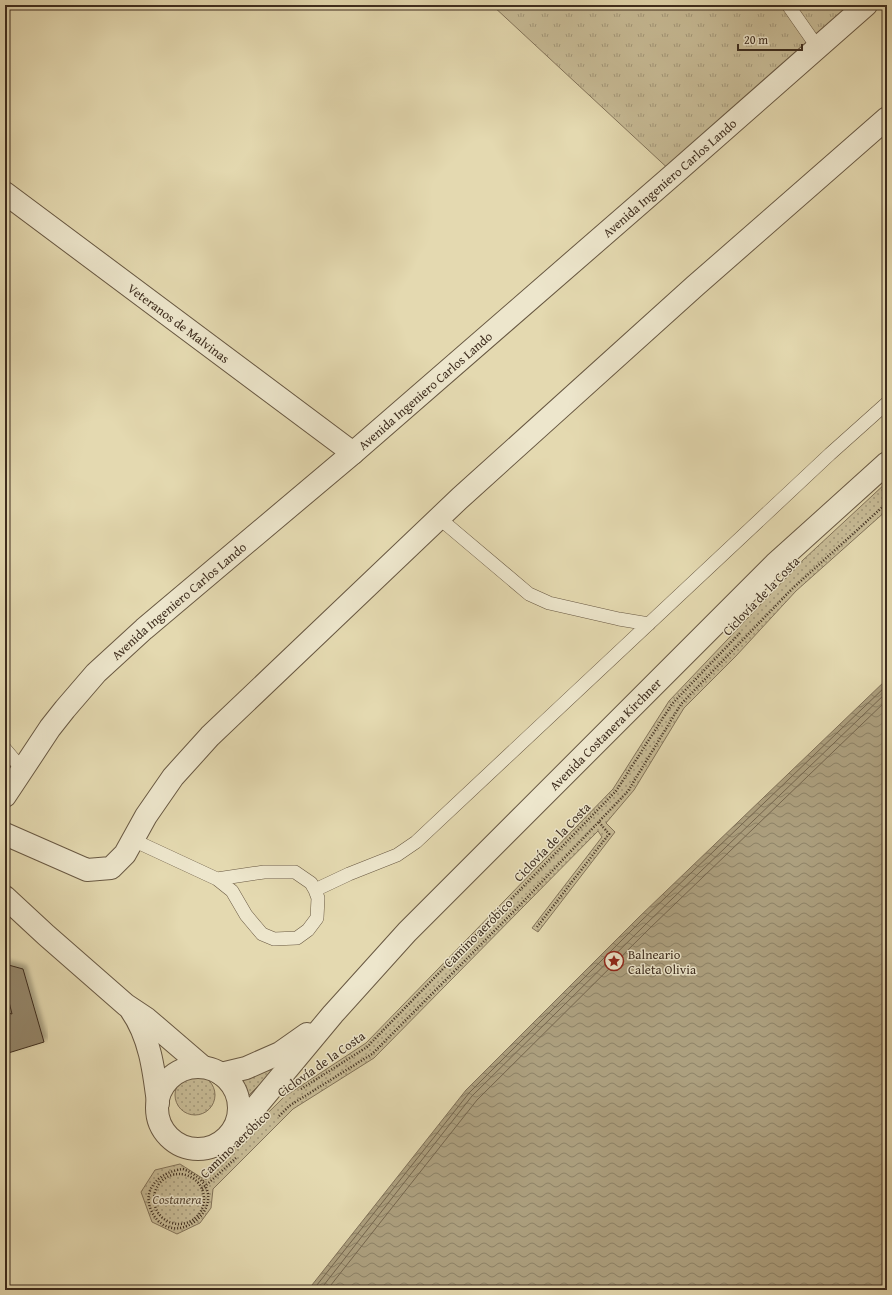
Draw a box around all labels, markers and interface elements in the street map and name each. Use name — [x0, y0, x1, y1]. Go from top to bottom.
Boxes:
scale bar — [738, 26, 802, 52]
text: 20 m — [744, 31, 768, 48]
street label: Avenida Ingeniero Carlos Lando — [598, 114, 741, 242]
street label: Veteranos de Malvinas — [124, 278, 234, 367]
street label: Avenida Ingeniero Carlos Lando — [354, 326, 497, 454]
street label: Avenida Ingeniero Carlos Lando — [107, 537, 250, 664]
street label: Ciclovía de la Costa — [718, 552, 804, 640]
street label: Avenida Costanera Kirchner — [545, 673, 666, 794]
street label: Ciclovía de la Costa — [509, 798, 595, 886]
street label: Camino aeróbico — [439, 894, 517, 972]
place label: Balneario Caleta Olivia — [628, 945, 697, 979]
place icon: Balneario Caleta Olivia — [603, 950, 625, 972]
street label: Ciclovía de la Costa — [273, 1026, 370, 1101]
street label: Camino aeróbico — [196, 1105, 275, 1183]
park label: Costanera — [152, 1190, 202, 1209]

